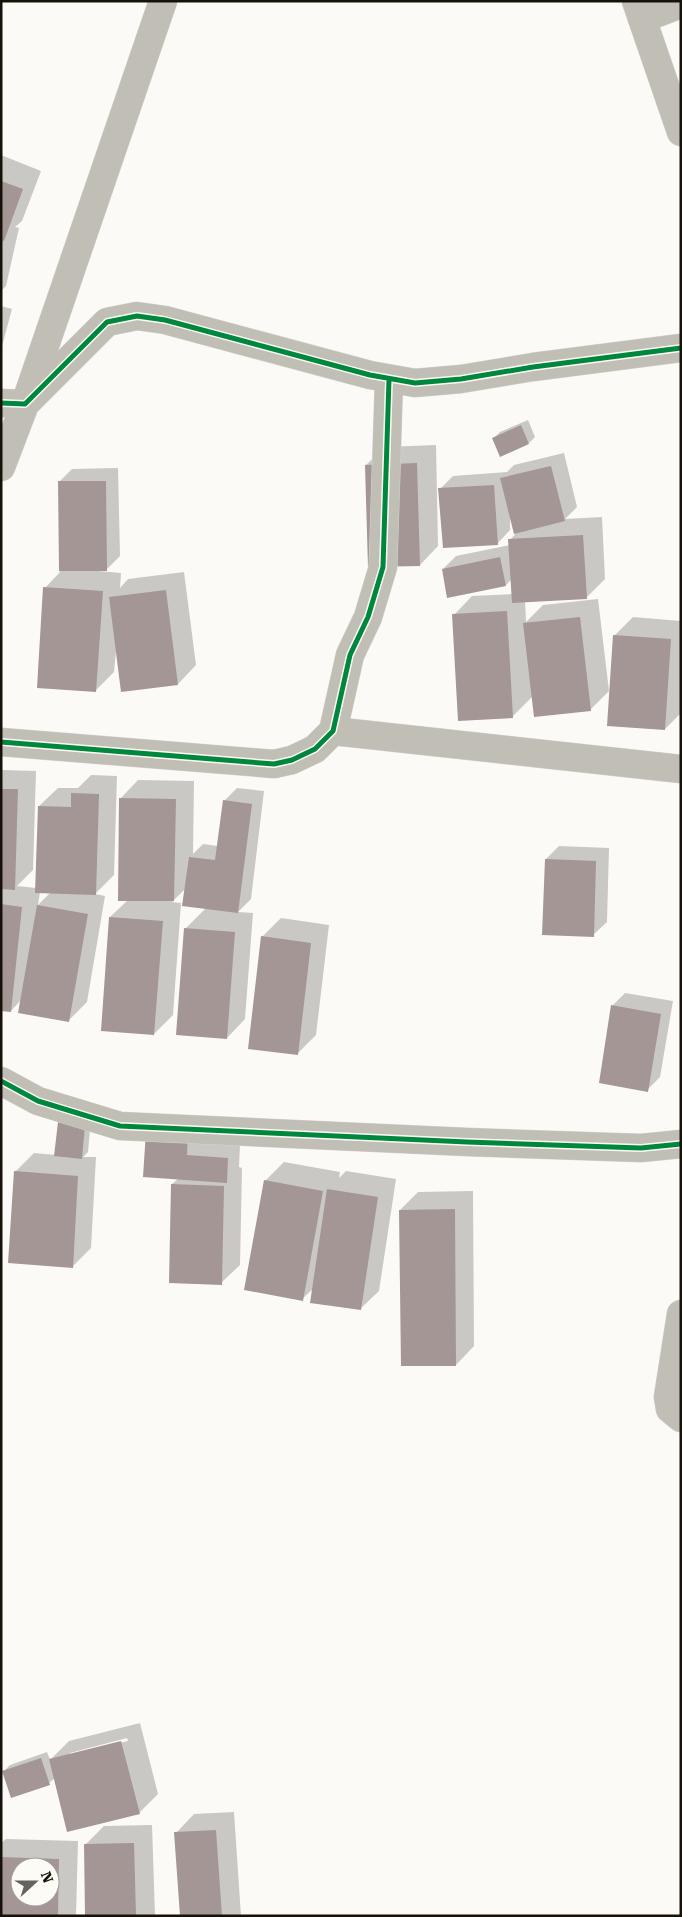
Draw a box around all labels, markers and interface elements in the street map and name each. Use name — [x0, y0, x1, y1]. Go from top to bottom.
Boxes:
north arrow — [10, 1857, 60, 1907]
text: N — [38, 1869, 57, 1885]

